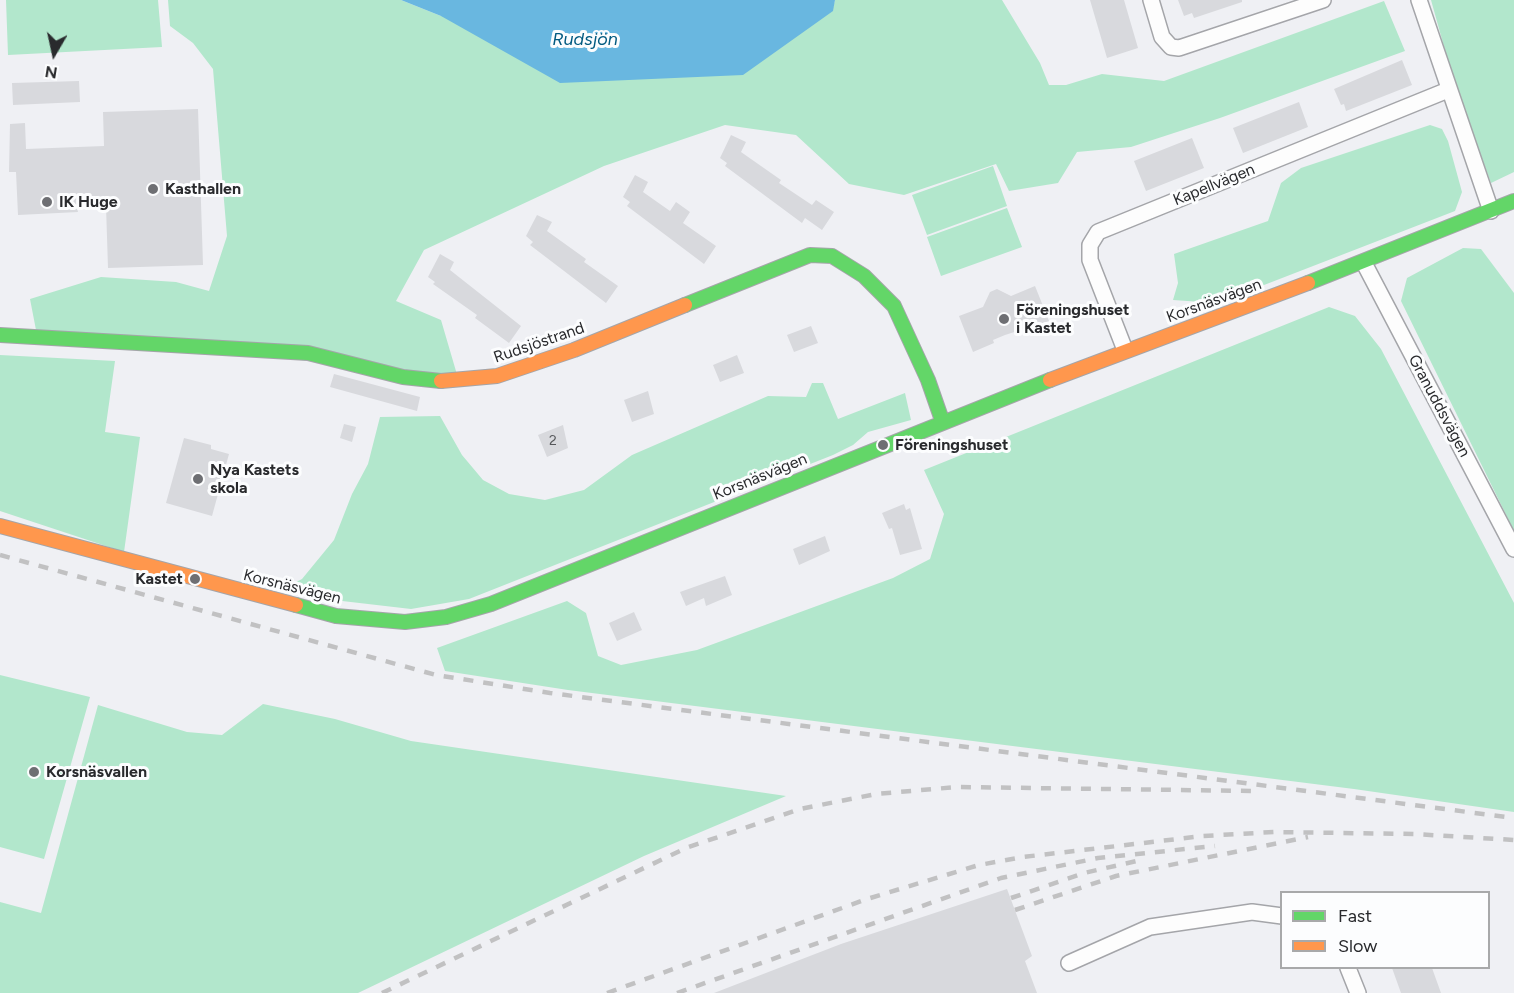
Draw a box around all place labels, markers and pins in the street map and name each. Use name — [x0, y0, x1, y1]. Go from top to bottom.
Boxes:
place label: Kasthallen — [165, 179, 241, 199]
marker: Kasthallen — [146, 182, 160, 196]
place label: IK Huge — [59, 192, 118, 212]
marker: IK Huge — [40, 195, 54, 209]
place label: Föreningshuset i Kastet — [1016, 300, 1129, 338]
marker: Föreningshuset i Kastet — [997, 312, 1011, 326]
place label: Föreningshuset — [895, 435, 1008, 455]
marker: Föreningshuset — [876, 438, 890, 452]
place label: Nya Kastets skola — [210, 460, 299, 498]
marker: Nya Kastets skola — [191, 472, 205, 486]
place label: Kastet — [135, 569, 183, 589]
marker: Kastet — [188, 572, 202, 586]
place label: Korsnäsvallen — [46, 762, 147, 782]
marker: Korsnäsvallen — [27, 765, 41, 779]

